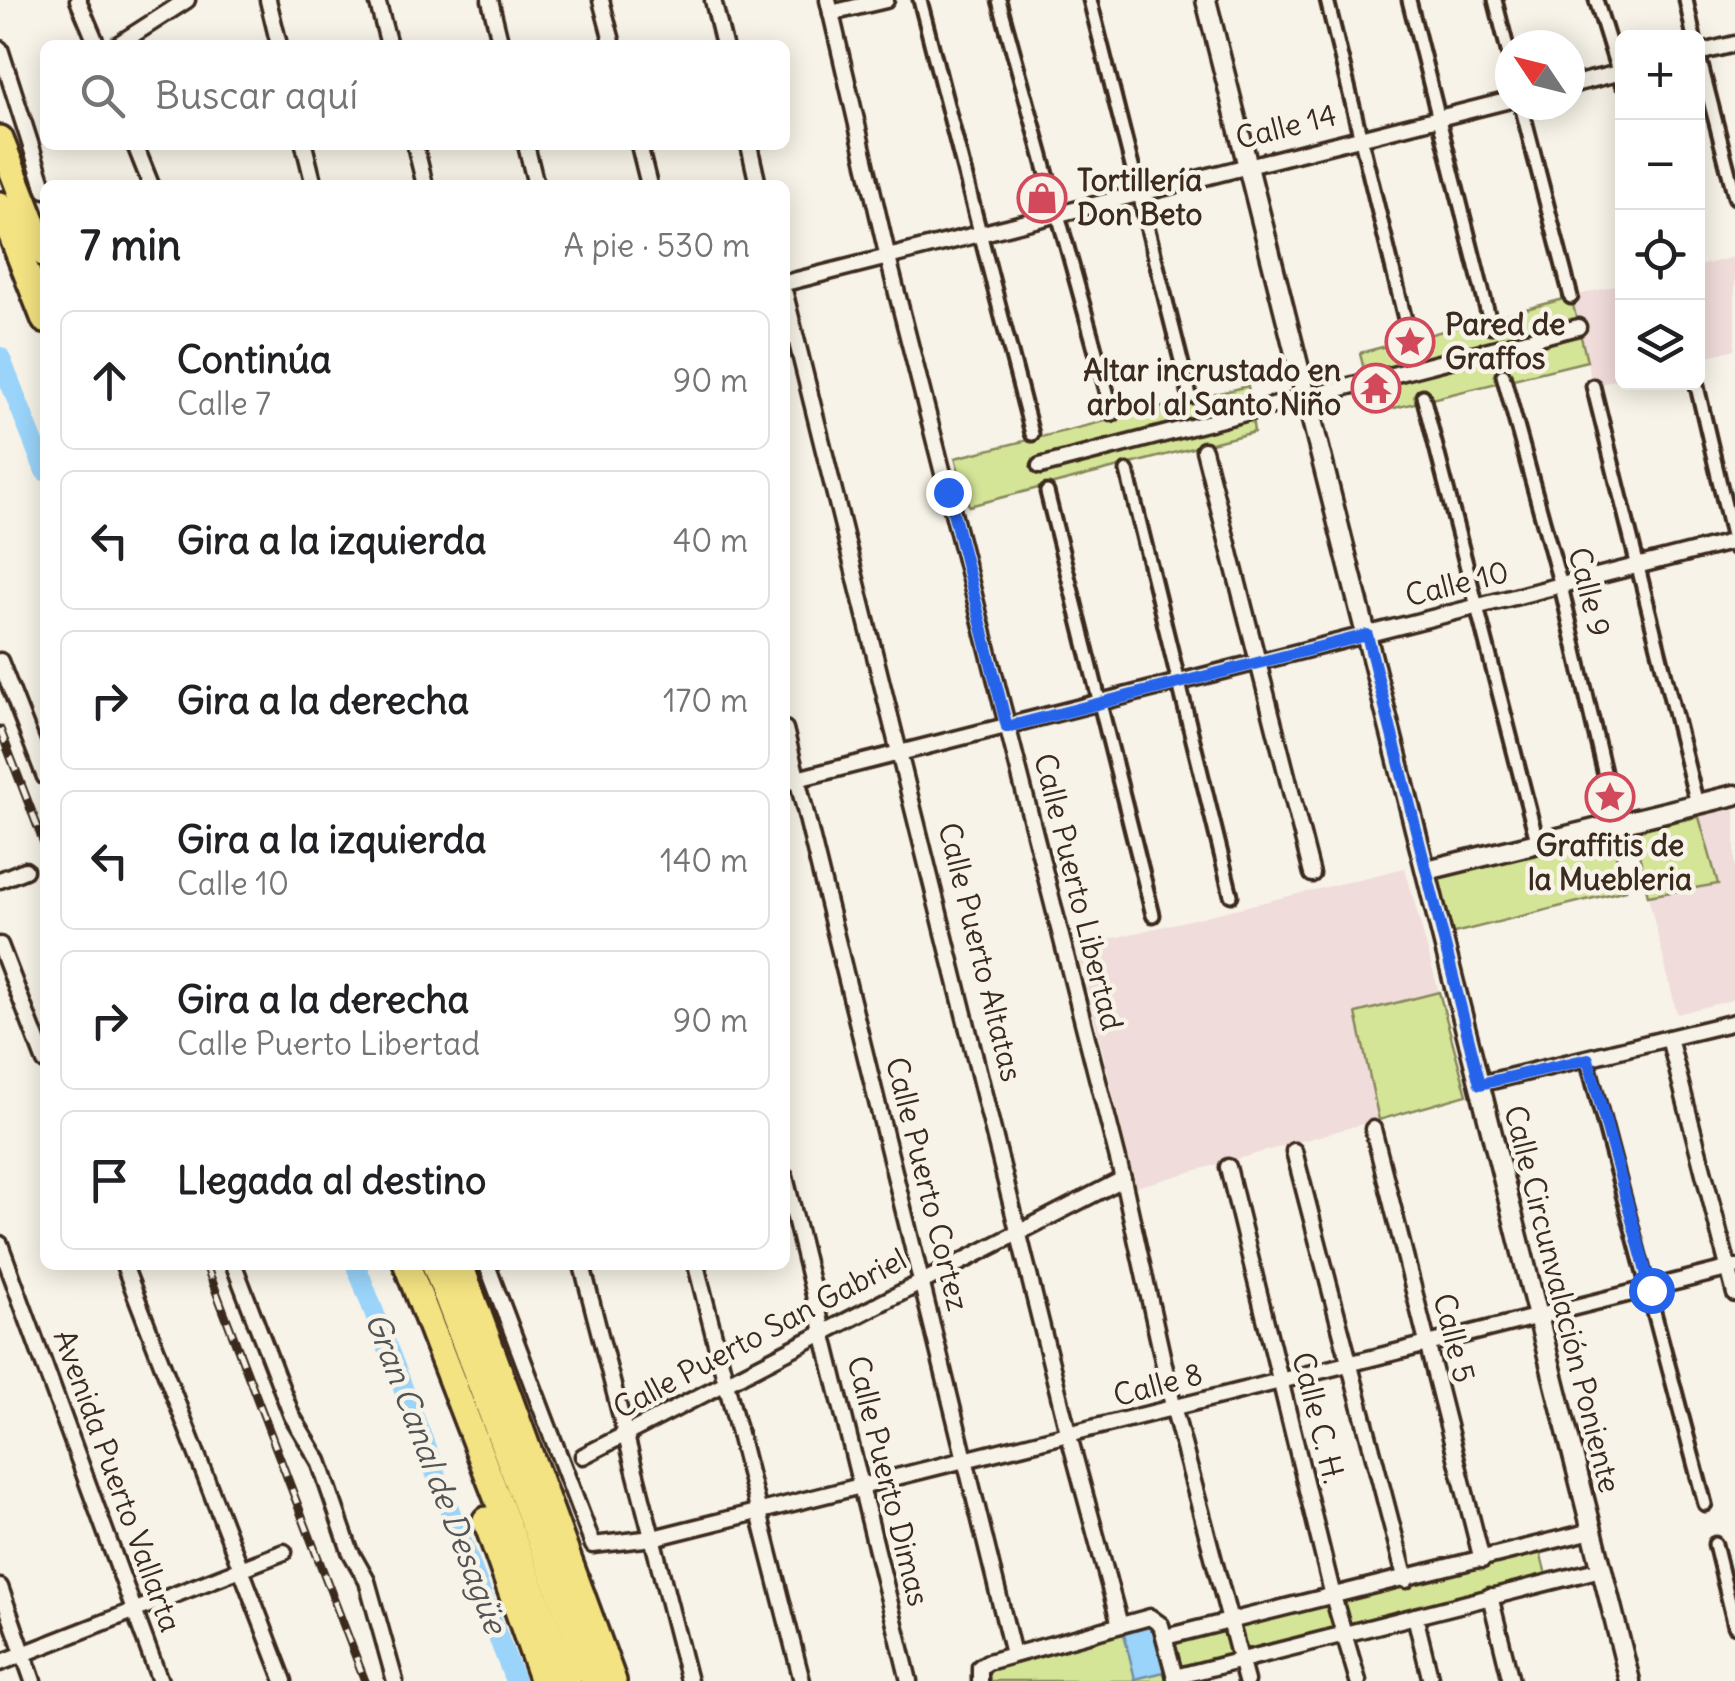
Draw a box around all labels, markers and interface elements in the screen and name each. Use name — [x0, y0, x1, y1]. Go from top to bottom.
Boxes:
north arrow — [1495, 30, 1585, 120]
map controls — [1615, 30, 1705, 390]
button: + — [1615, 30, 1705, 120]
search box — [40, 40, 790, 150]
icon: search — [75, 68, 130, 123]
text: Buscar aquí — [155, 72, 358, 119]
street label: Calle 14 — [1231, 95, 1340, 157]
button: − — [1615, 120, 1705, 210]
place label: Tortillería Don Beto — [1077, 161, 1202, 233]
shop icon: Tortillería Don Beto — [1016, 172, 1068, 224]
button: locate — [1615, 210, 1705, 300]
text: 7 min — [80, 219, 181, 271]
text: A pie · 530 m — [564, 225, 750, 266]
button: layers — [1615, 300, 1705, 390]
place label: Pared de Graffos — [1445, 305, 1565, 377]
place icon: Pared de Graffos — [1384, 316, 1436, 368]
text: Continúa — [177, 336, 332, 383]
place label: Altar incrustado en arbol al Santo Niño — [1083, 351, 1341, 423]
icon: ahead — [82, 353, 137, 408]
text: 90 m — [673, 360, 748, 401]
temple icon: Altar incrustado en arbol al Santo Niño — [1350, 362, 1402, 414]
text: Calle 7 — [177, 383, 271, 424]
route end — [926, 470, 972, 516]
icon: left — [82, 513, 137, 568]
text: Gira a la izquierda — [177, 517, 487, 564]
text: 40 m — [673, 520, 748, 561]
street label: Calle 9 — [1561, 543, 1619, 640]
street label: Calle 10 — [1401, 552, 1512, 614]
icon: right — [82, 673, 137, 728]
text: Gira a la derecha — [177, 677, 469, 724]
text: 170 m — [663, 680, 748, 721]
street label: Calle Puerto Libertad — [1026, 749, 1132, 1034]
place icon: Graffitis de la Muebleria — [1584, 771, 1636, 823]
text: Gira a la izquierda — [177, 816, 487, 863]
street label: Calle Puerto Altatas — [930, 818, 1032, 1085]
place label: Graffitis de la Muebleria — [1528, 826, 1692, 898]
icon: left — [82, 833, 137, 888]
text: 140 m — [660, 840, 748, 881]
text: Calle 10 — [177, 863, 289, 904]
text: Gira a la derecha — [177, 976, 469, 1023]
icon: right — [82, 993, 137, 1048]
text: 90 m — [673, 1000, 748, 1041]
text: Calle Puerto Libertad — [177, 1023, 480, 1064]
street label: Calle Puerto Cortez — [878, 1053, 978, 1315]
street label: Calle Circunvalación Poniente — [1496, 1101, 1630, 1496]
icon: arrive — [82, 1153, 137, 1208]
text: Llegada al destino — [177, 1157, 486, 1204]
street label: Calle Puerto San Gabriel — [606, 1240, 913, 1427]
route start — [1629, 1268, 1675, 1314]
street label: Calle 5 — [1426, 1289, 1484, 1386]
water label: Gran Canal de Desagüe — [356, 1306, 518, 1642]
street label: Avenida Puerto Vallarta — [46, 1325, 190, 1637]
street label: Calle C. H. — [1284, 1348, 1354, 1487]
street label: Calle Puerto Dimas — [840, 1352, 938, 1610]
street label: Calle 8 — [1109, 1354, 1206, 1414]

